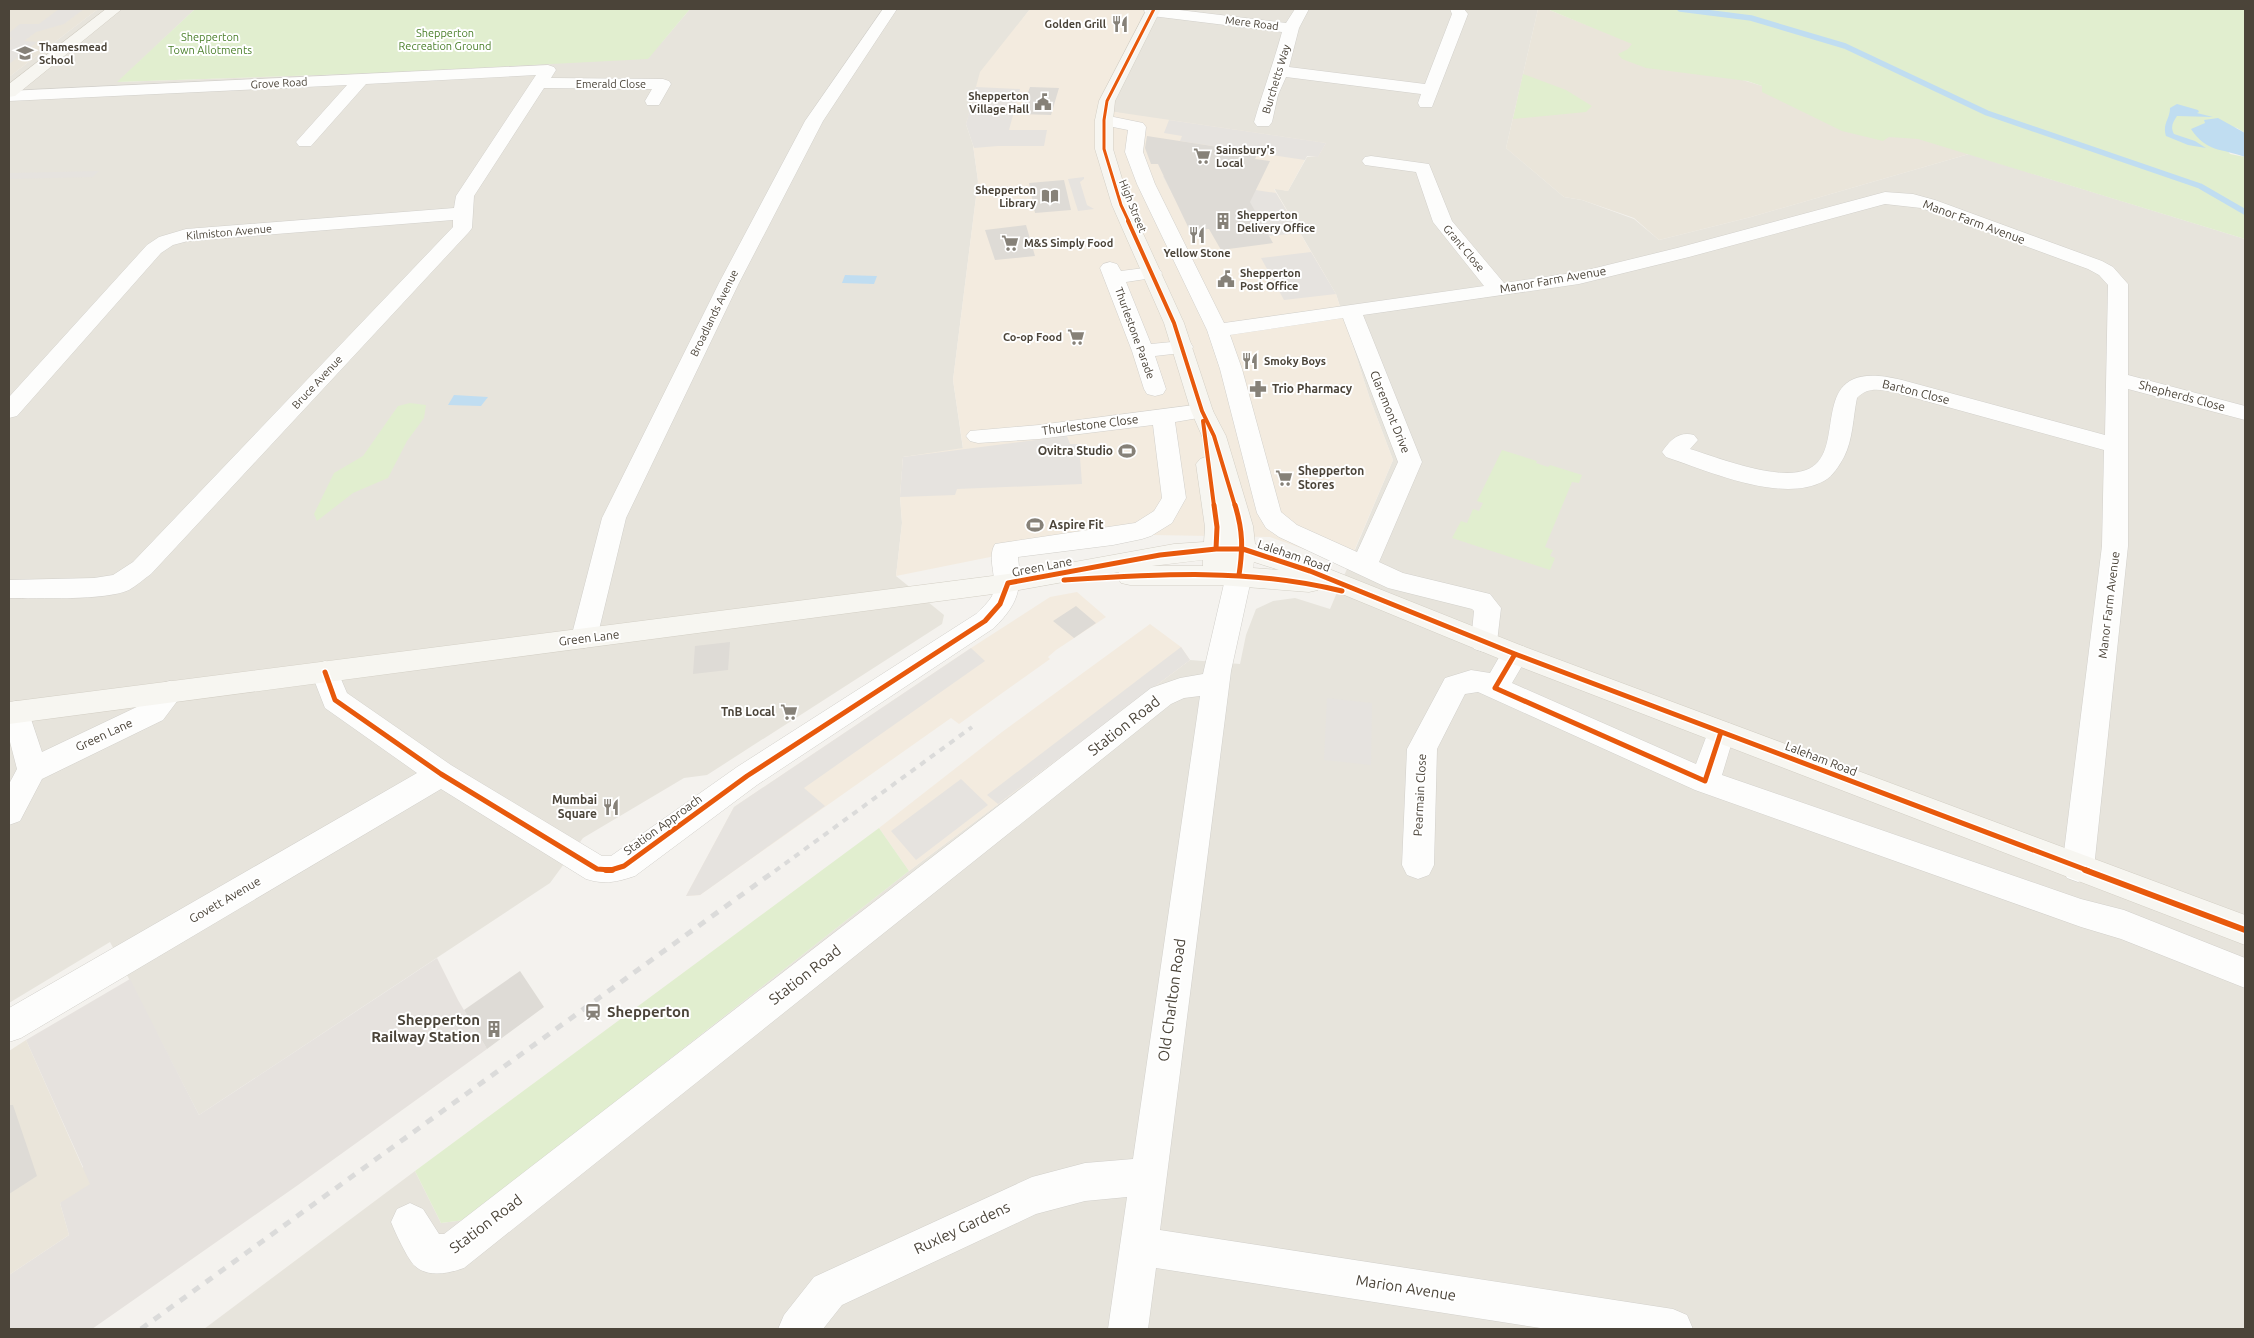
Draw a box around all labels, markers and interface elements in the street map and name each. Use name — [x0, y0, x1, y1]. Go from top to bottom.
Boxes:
restaurant icon: Golden Grill — [1110, 14, 1130, 34]
street label: Mere Road — [1225, 14, 1279, 32]
place label: Golden Grill — [1045, 18, 1107, 30]
park label: Shepperton Recreation Ground — [398, 27, 492, 52]
park label: Shepperton Town Allotments — [168, 31, 252, 56]
place label: Thamesmead School — [39, 41, 107, 66]
street label: Burchetts Way — [1260, 42, 1292, 115]
school or university icon: Thamesmead School — [15, 43, 35, 63]
street label: Grove Road — [250, 76, 308, 90]
street label: Emerald Close — [576, 78, 646, 90]
place label: Shepperton Village Hall — [968, 90, 1030, 115]
public building icon: Shepperton Village Hall — [1033, 92, 1053, 112]
place label: Sainsbury's Local — [1216, 144, 1275, 169]
supermarket icon: Sainsbury's Local — [1192, 146, 1212, 166]
street label: High Street — [1117, 178, 1149, 235]
place label: Shepperton Library — [975, 184, 1036, 209]
library icon: Shepperton Library — [1040, 186, 1060, 206]
street label: Manor Farm Avenue — [1921, 197, 2027, 246]
place label: Shepperton Delivery Office — [1237, 209, 1315, 234]
building icon: Shepperton Delivery Office — [1213, 211, 1233, 231]
street label: Kilmiston Avenue — [186, 222, 272, 242]
street label: Grant Close — [1441, 222, 1487, 274]
restaurant icon: Yellow Stone — [1187, 225, 1207, 245]
supermarket icon: M&S Simply Food — [1000, 233, 1020, 253]
place label: M&S Simply Food — [1024, 237, 1113, 249]
place label: Yellow Stone — [1163, 247, 1231, 259]
street label: Manor Farm Avenue — [1499, 264, 1607, 295]
place label: Shepperton Post Office — [1240, 267, 1301, 292]
street label: Broadlands Avenue — [688, 268, 740, 358]
public building icon: Shepperton Post Office — [1216, 269, 1236, 289]
street label: Thurlestone Parade — [1113, 286, 1157, 380]
supermarket icon: Co-op Food — [1066, 327, 1086, 347]
place label: Co-op Food — [1003, 331, 1062, 343]
restaurant icon: Smoky Boys — [1240, 351, 1260, 371]
street label: Bruce Avenue — [289, 353, 345, 411]
place label: Smoky Boys — [1264, 355, 1326, 367]
street label: Claremont Drive — [1368, 369, 1413, 455]
street label: Barton Close — [1881, 377, 1951, 406]
street label: Shepherds Close — [2137, 378, 2227, 413]
pharmacy icon: Trio Pharmacy — [1248, 379, 1268, 399]
place label: Trio Pharmacy — [1272, 382, 1353, 395]
street label: Thurlestone Close — [1041, 412, 1139, 437]
sports icon: Ovitra Studio — [1117, 441, 1137, 461]
place label: Ovitra Studio — [1038, 444, 1113, 457]
place label: Shepperton Stores — [1298, 464, 1364, 491]
supermarket icon: Shepperton Stores — [1274, 468, 1294, 488]
sports icon: Aspire Fit — [1025, 515, 1045, 535]
place label: Aspire Fit — [1049, 518, 1104, 531]
street label: Laleham Road — [1256, 537, 1332, 574]
street label: Manor Farm Avenue — [2095, 551, 2122, 659]
street label: Green Lane — [1011, 554, 1073, 579]
street label: Green Lane — [558, 627, 620, 648]
street label: Station Road — [1084, 692, 1163, 759]
supermarket icon: TnB Local — [779, 702, 799, 722]
place label: TnB Local — [721, 705, 775, 718]
street label: Green Lane — [73, 716, 134, 753]
street label: Laleham Road — [1783, 739, 1859, 778]
street label: Pearmain Close — [1411, 753, 1428, 837]
street label: Station Approach — [621, 792, 704, 857]
place label: Mumbai Square — [552, 793, 597, 820]
restaurant icon: Mumbai Square — [601, 797, 621, 817]
street label: Govett Avenue — [187, 874, 263, 925]
street label: Old Charlton Road — [1154, 937, 1189, 1063]
street label: Station Road — [765, 941, 844, 1008]
station icon: Shepperton — [583, 1002, 603, 1022]
place label: Shepperton — [607, 1003, 690, 1020]
place label: Shepperton Railway Station — [371, 1011, 480, 1045]
building icon: Shepperton Railway Station — [484, 1019, 504, 1039]
street label: Station Road — [446, 1191, 525, 1256]
street label: Ruxley Gardens — [911, 1198, 1012, 1257]
street label: Marion Avenue — [1355, 1271, 1457, 1304]

